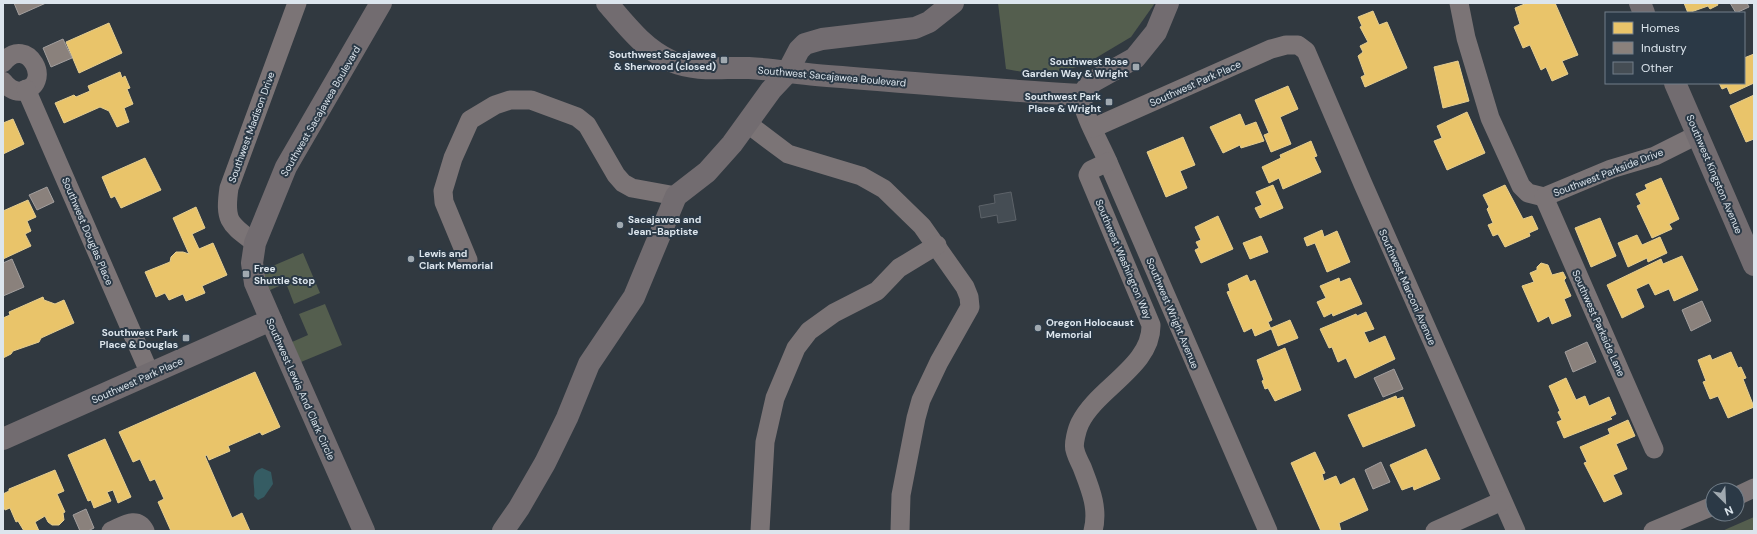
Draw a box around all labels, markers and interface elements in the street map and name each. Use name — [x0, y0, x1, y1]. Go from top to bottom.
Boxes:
legend — [1605, 12, 1745, 84]
text: Homes — [1641, 20, 1680, 36]
text: Industry — [1641, 40, 1687, 56]
street label: Southwest Sacajawea Boulevard — [278, 44, 363, 179]
place label: Southwest Sacajawea & Sherwood (closed) — [609, 48, 716, 73]
marker: Southwest Sacajawea & Sherwood (closed) — [719, 55, 729, 65]
place label: Southwest Rose Garden Way & Wright — [1022, 55, 1128, 80]
street label: Southwest Park Place — [1147, 57, 1243, 110]
text: Other — [1641, 60, 1674, 76]
marker: Southwest Rose Garden Way & Wright — [1131, 62, 1141, 72]
street label: Southwest Sacajawea Boulevard — [757, 64, 907, 89]
street label: Southwest Madison Drive — [225, 70, 278, 184]
place label: Southwest Park Place & Wright — [1025, 90, 1101, 115]
marker: Southwest Park Place & Wright — [1104, 97, 1114, 107]
street label: Southwest Kingston Avenue — [1684, 113, 1746, 236]
street label: Southwest Parkside Drive — [1551, 145, 1665, 199]
street label: Southwest Douglas Place — [59, 175, 116, 287]
street label: Southwest Washington Way — [1092, 197, 1155, 321]
place label: Sacajawea and Jean-Baptiste — [628, 213, 701, 238]
marker: Sacajawea and Jean-Baptiste — [615, 220, 625, 230]
street label: Southwest Marconi Avenue — [1376, 227, 1439, 347]
place label: Lewis and Clark Memorial — [419, 247, 493, 272]
marker: Lewis and Clark Memorial — [406, 254, 416, 264]
street label: Southwest Wright Avenue — [1143, 256, 1202, 371]
place label: Free Shuttle Stop — [254, 262, 315, 287]
street label: Southwest Parkside Lane — [1569, 268, 1628, 379]
marker: Free Shuttle Stop — [241, 269, 251, 279]
street label: Southwest Lewis And Clark Circle — [263, 316, 338, 463]
place label: Oregon Holocaust Memorial — [1046, 316, 1134, 341]
marker: Oregon Holocaust Memorial — [1033, 323, 1043, 333]
place label: Southwest Park Place & Douglas — [100, 326, 178, 351]
marker: Southwest Park Place & Douglas — [181, 333, 191, 343]
street label: Southwest Park Place — [89, 354, 185, 407]
north arrow — [1705, 482, 1745, 522]
text: N — [1723, 503, 1736, 519]

